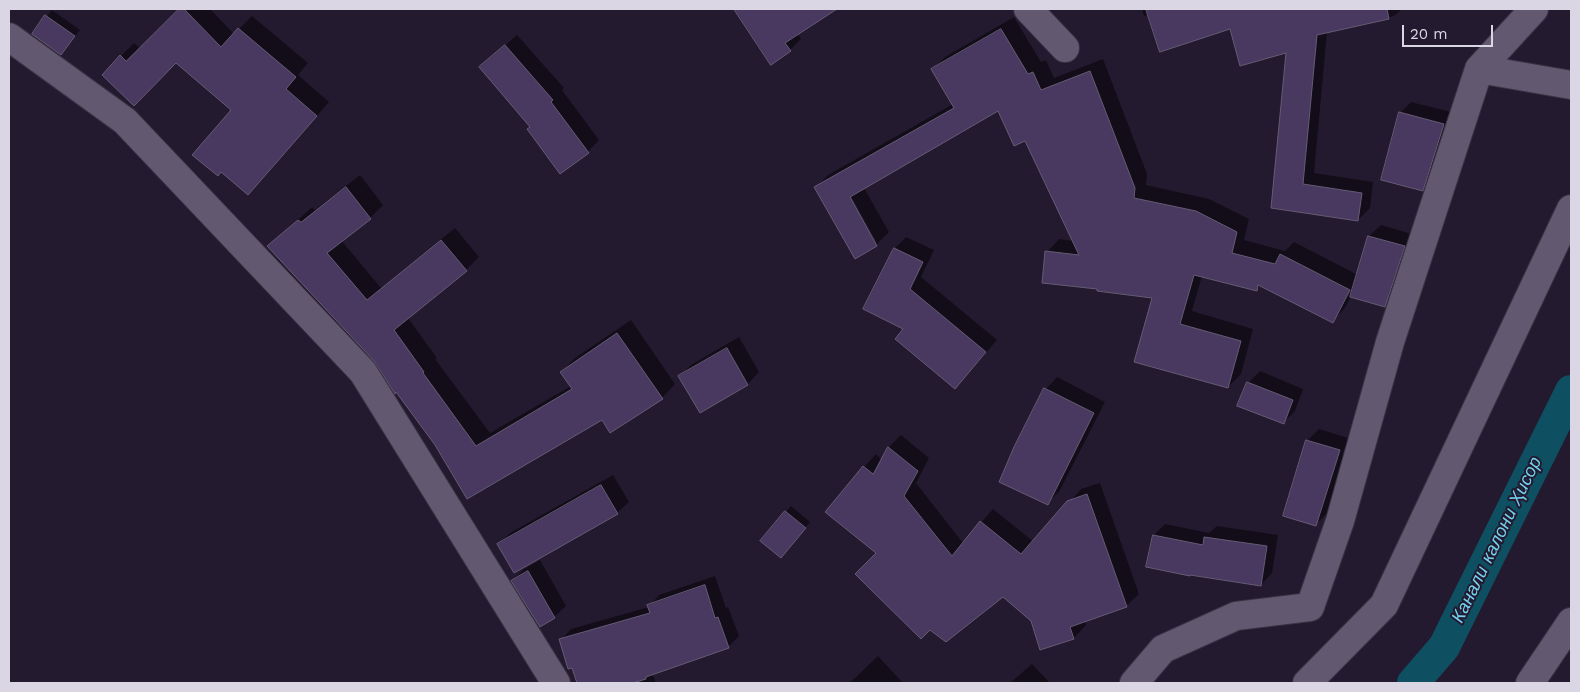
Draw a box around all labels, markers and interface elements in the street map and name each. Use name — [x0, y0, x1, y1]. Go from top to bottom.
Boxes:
scale bar — [1405, 15, 1496, 47]
text: 20 m — [1410, 25, 1448, 43]
water label: Канали калони Ҳисор — [1447, 453, 1547, 627]

